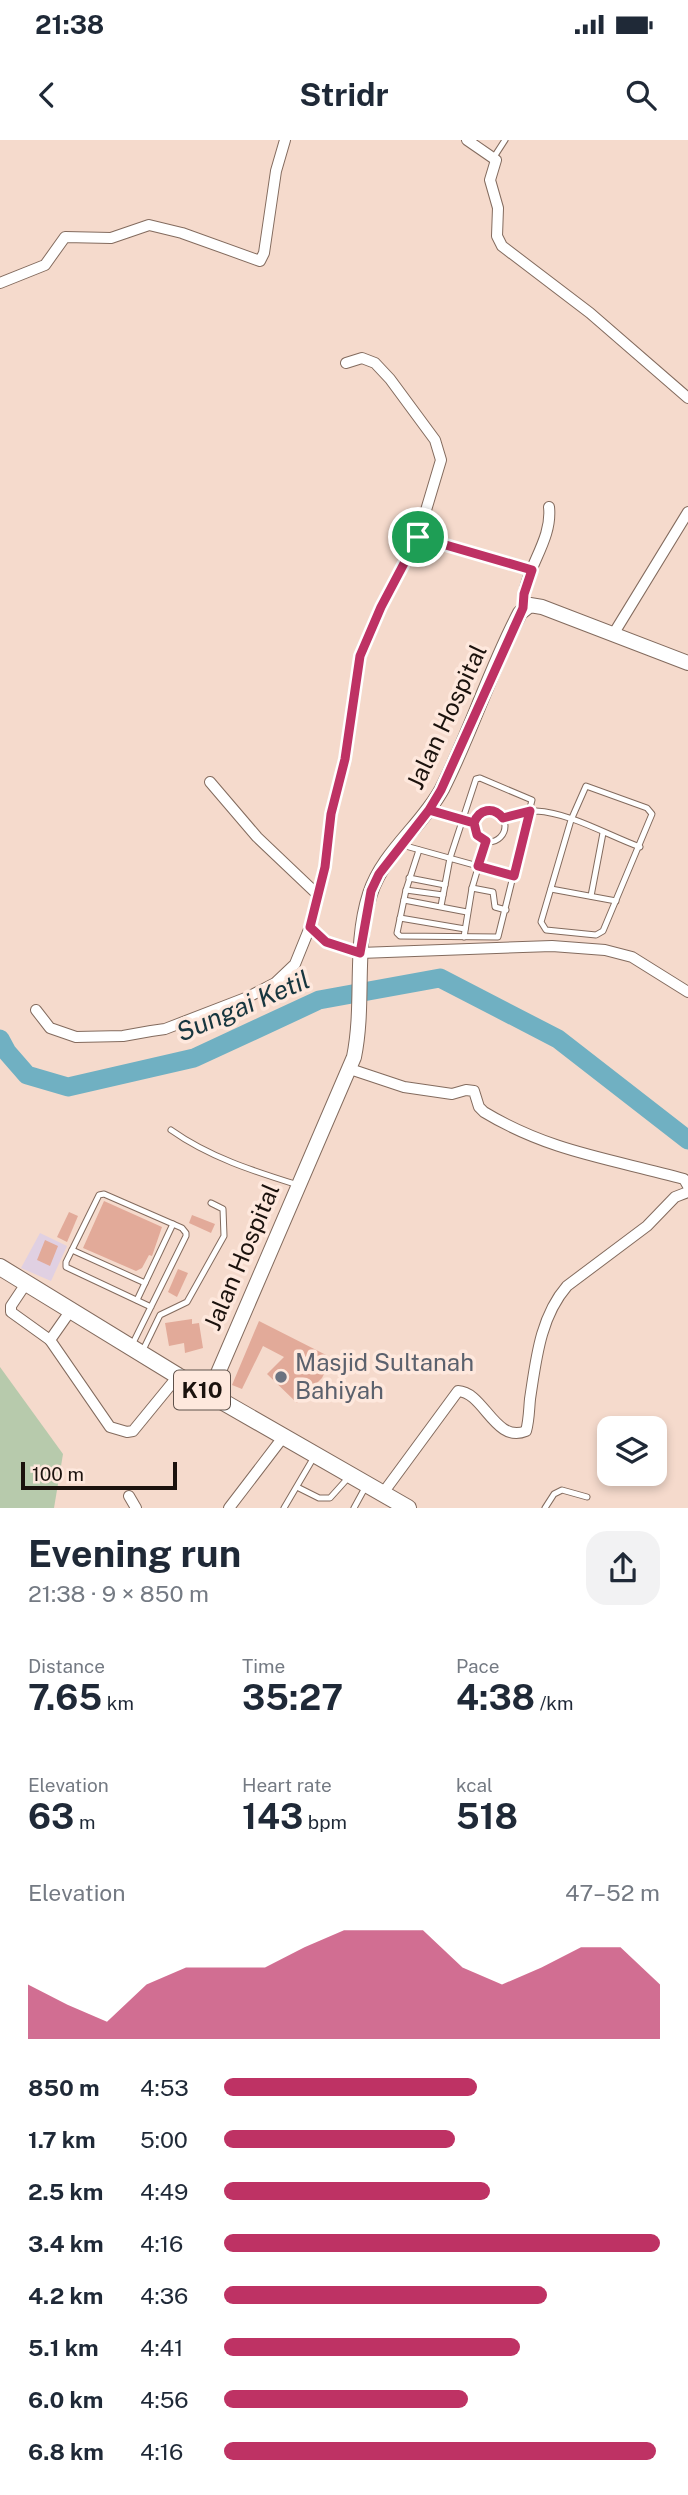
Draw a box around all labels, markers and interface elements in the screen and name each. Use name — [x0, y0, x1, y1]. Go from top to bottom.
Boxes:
text: 21:38 — [35, 9, 104, 40]
icon: back — [28, 76, 66, 114]
text: Stridr — [299, 76, 389, 113]
icon: search — [622, 76, 660, 114]
pin — [388, 507, 448, 567]
icon: arrive — [399, 518, 437, 556]
street label: Jalan Hospital — [400, 640, 492, 793]
water label: Sungai Ketil — [171, 964, 314, 1048]
street label: Jalan Hospital — [198, 1179, 285, 1334]
place label: Masjid Sultanah Bahiyah — [295, 1348, 474, 1404]
marker: Masjid Sultanah Bahiyah — [273, 1369, 289, 1385]
road number: K10 — [174, 1371, 230, 1410]
map controls — [597, 1416, 667, 1486]
button: layers — [597, 1416, 667, 1486]
scale bar — [21, 1459, 177, 1491]
text: 100 m — [32, 1463, 84, 1485]
text: Evening run — [28, 1531, 241, 1576]
button: share — [586, 1531, 660, 1605]
text: 21:38 · 9 × 850 m — [28, 1580, 209, 1607]
text: Distance — [28, 1655, 105, 1677]
text: Time — [242, 1655, 285, 1677]
text: Pace — [456, 1655, 499, 1677]
text: 7.65 — [28, 1677, 102, 1718]
text: 35:27 — [242, 1677, 343, 1718]
text: 4:38 — [456, 1677, 535, 1718]
text: km — [102, 1692, 134, 1714]
text: /km — [535, 1692, 573, 1714]
text: Elevation — [28, 1774, 109, 1796]
text: Heart rate — [242, 1774, 332, 1796]
text: kcal — [456, 1774, 493, 1796]
text: 63 — [28, 1796, 74, 1837]
text: 143 — [242, 1796, 303, 1837]
text: 518 — [456, 1796, 518, 1837]
text: m — [74, 1811, 95, 1833]
text: bpm — [303, 1811, 347, 1833]
text: Elevation — [28, 1879, 126, 1906]
text: 47–52 m — [565, 1879, 660, 1906]
text: 850 m — [28, 2074, 100, 2101]
text: 4:53 — [140, 2074, 189, 2101]
text: 1.7 km — [28, 2126, 96, 2153]
text: 5:00 — [140, 2126, 188, 2153]
text: 2.5 km — [28, 2178, 103, 2205]
text: 4:49 — [140, 2178, 188, 2205]
text: 3.4 km — [28, 2230, 104, 2257]
text: 4:16 — [140, 2230, 183, 2257]
text: 4.2 km — [28, 2282, 103, 2309]
text: 4:36 — [140, 2282, 188, 2309]
text: 5.1 km — [28, 2334, 99, 2361]
text: 4:41 — [140, 2334, 183, 2361]
text: 6.0 km — [28, 2386, 103, 2413]
text: 4:56 — [140, 2386, 189, 2413]
text: 6.8 km — [28, 2438, 104, 2465]
text: 4:16 — [140, 2438, 183, 2465]

